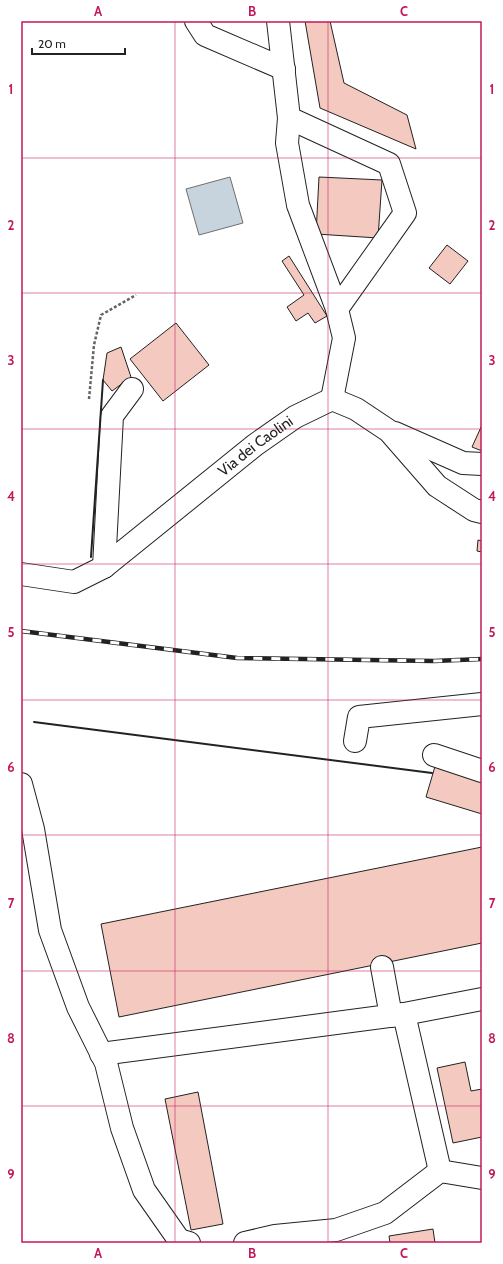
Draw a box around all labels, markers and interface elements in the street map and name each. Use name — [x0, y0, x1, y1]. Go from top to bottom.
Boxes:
text: A — [94, 3, 103, 19]
text: B — [248, 3, 256, 19]
text: C — [400, 3, 408, 19]
scale bar — [32, 30, 125, 56]
text: 20 m — [38, 36, 66, 51]
text: 1 — [9, 81, 13, 97]
text: 1 — [490, 81, 494, 97]
text: 2 — [8, 217, 15, 233]
text: 2 — [489, 217, 496, 233]
text: 3 — [7, 352, 15, 368]
text: 3 — [488, 352, 496, 368]
street label: Via dei Caolini — [214, 412, 296, 480]
text: 4 — [7, 488, 15, 504]
text: 4 — [488, 488, 496, 504]
text: 5 — [8, 624, 15, 640]
text: 5 — [489, 624, 496, 640]
text: 6 — [7, 759, 15, 775]
text: 6 — [488, 759, 496, 775]
text: 7 — [8, 895, 15, 911]
text: 7 — [489, 895, 496, 911]
text: 8 — [7, 1030, 15, 1046]
text: 8 — [488, 1030, 496, 1046]
text: 9 — [7, 1166, 15, 1182]
text: 9 — [488, 1166, 496, 1182]
text: A — [94, 1245, 103, 1261]
text: B — [248, 1245, 256, 1261]
text: C — [400, 1245, 408, 1261]

